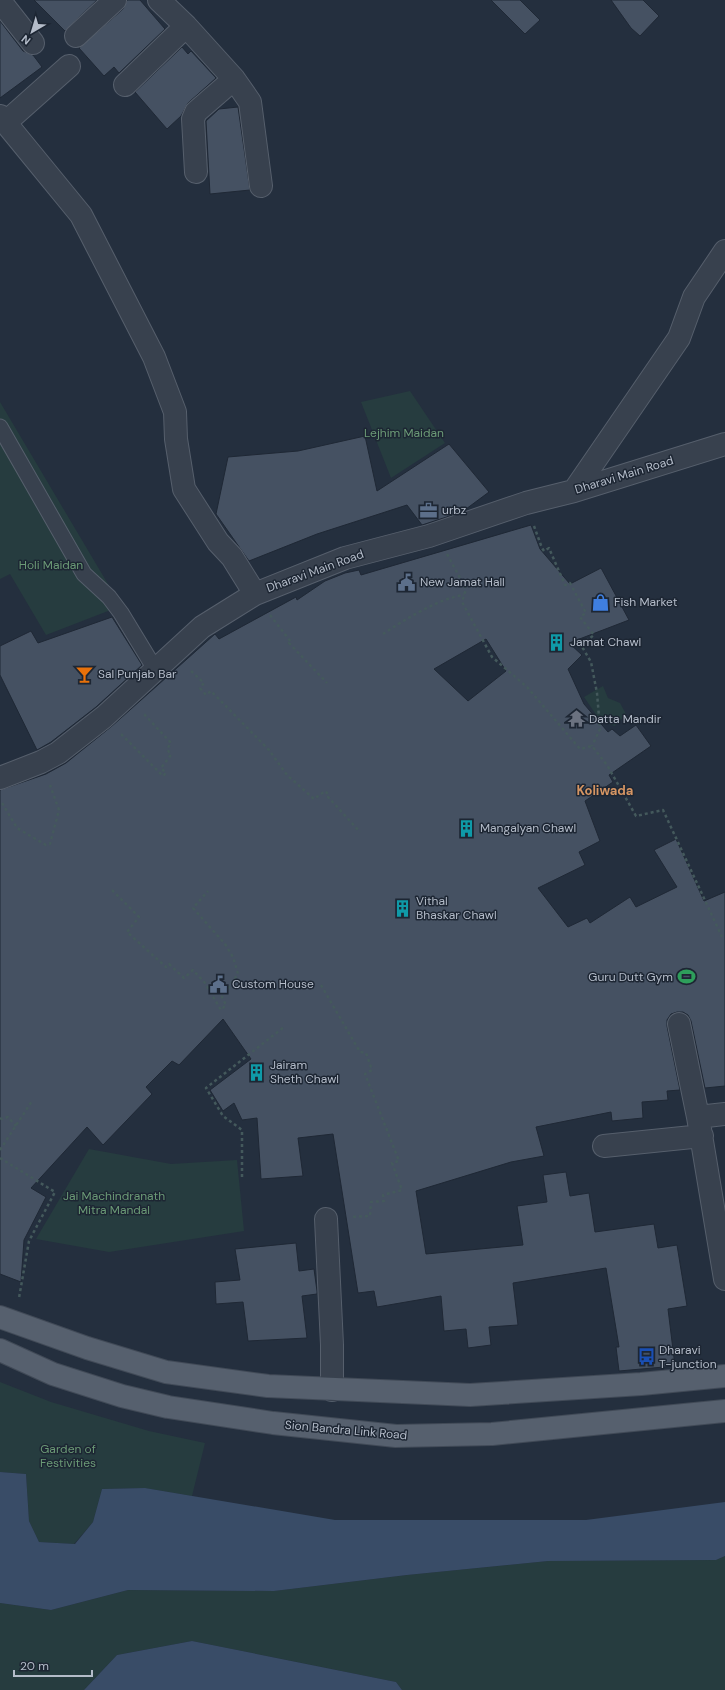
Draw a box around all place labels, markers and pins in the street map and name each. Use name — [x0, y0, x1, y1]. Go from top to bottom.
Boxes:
office icon: urbz — [419, 500, 439, 520]
place label: urbz — [442, 502, 466, 518]
public building icon: New Jamat Hall — [397, 572, 417, 592]
place label: New Jamat Hall — [420, 574, 505, 590]
shop icon: Fish Market — [591, 592, 611, 612]
place label: Fish Market — [614, 594, 678, 610]
building icon: Jamat Chawl — [547, 632, 567, 652]
place label: Jamat Chawl — [570, 634, 641, 650]
bar icon: Sal Punjab Bar — [75, 664, 95, 684]
place label: Sal Punjab Bar — [98, 666, 177, 682]
temple icon: Datta Mandir — [566, 709, 586, 729]
place label: Datta Mandir — [589, 711, 662, 727]
building icon: Mangalyan Chawl — [457, 818, 477, 838]
place label: Mangalyan Chawl — [480, 820, 576, 836]
place label: Vithal Bhaskar Chawl — [416, 893, 497, 923]
building icon: Vithal Bhaskar Chawl — [393, 898, 413, 918]
sports icon: Guru Dutt Gym — [676, 967, 696, 987]
place label: Guru Dutt Gym — [588, 969, 673, 985]
public building icon: Custom House — [209, 974, 229, 994]
place label: Custom House — [232, 976, 314, 992]
place label: Jairam Sheth Chawl — [270, 1057, 339, 1087]
building icon: Jairam Sheth Chawl — [247, 1062, 267, 1082]
place label: Dharavi T-junction — [659, 1342, 717, 1372]
bus stop icon: Dharavi T-junction — [636, 1347, 656, 1367]

